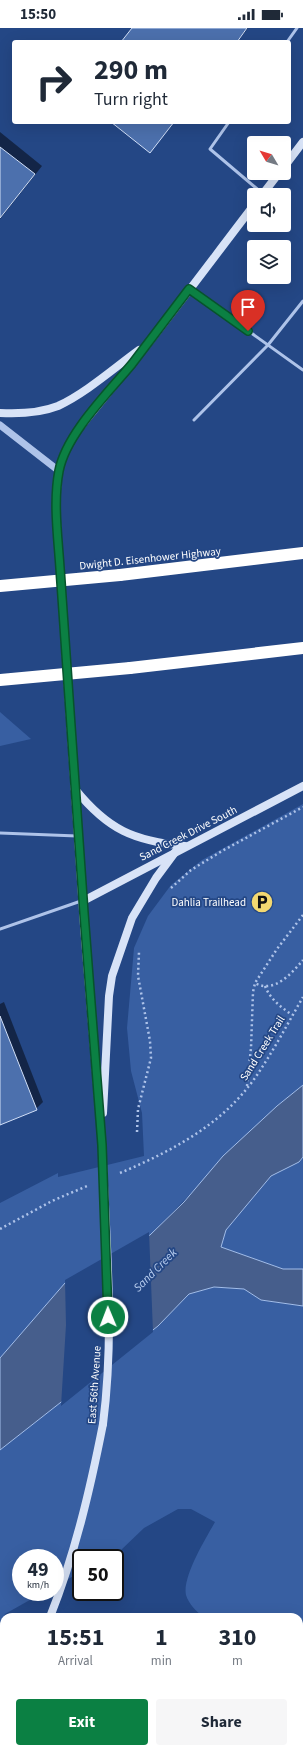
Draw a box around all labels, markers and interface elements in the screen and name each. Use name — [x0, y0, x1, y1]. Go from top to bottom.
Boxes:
text: 15:50 — [20, 4, 56, 25]
text: 290 m — [94, 50, 168, 90]
icon: right — [28, 56, 80, 108]
text: Turn right — [94, 87, 168, 112]
north arrow — [247, 136, 291, 180]
map controls — [247, 136, 291, 284]
button: sound — [247, 188, 291, 232]
button: layers — [247, 240, 291, 284]
pin — [231, 290, 265, 331]
icon: arrive — [237, 296, 259, 318]
street label: Dwight D. Eisenhower Highway — [79, 544, 222, 573]
street label: Sand Creek Drive South — [137, 802, 240, 865]
parking icon: Dahlia Trailhead — [249, 889, 275, 915]
place label: Dahlia Trailhead — [172, 895, 246, 910]
street label: Sand Creek Trail — [236, 1013, 289, 1084]
water label: Sand Creek — [130, 1245, 181, 1296]
position arrow — [87, 1296, 129, 1338]
street label: East 56th Avenue — [84, 1345, 105, 1425]
speed limit sign: 50 — [72, 1549, 124, 1601]
text: 49 — [27, 1556, 49, 1584]
text: km/h — [27, 1578, 49, 1592]
text: 15:51 — [46, 1620, 104, 1655]
text: 1 — [155, 1620, 168, 1655]
text: 310 — [218, 1620, 256, 1655]
text: Arrival — [58, 1652, 93, 1670]
text: min — [151, 1652, 172, 1670]
text: m — [232, 1652, 243, 1670]
button: Exit — [16, 1699, 148, 1745]
button: Share — [156, 1699, 287, 1745]

